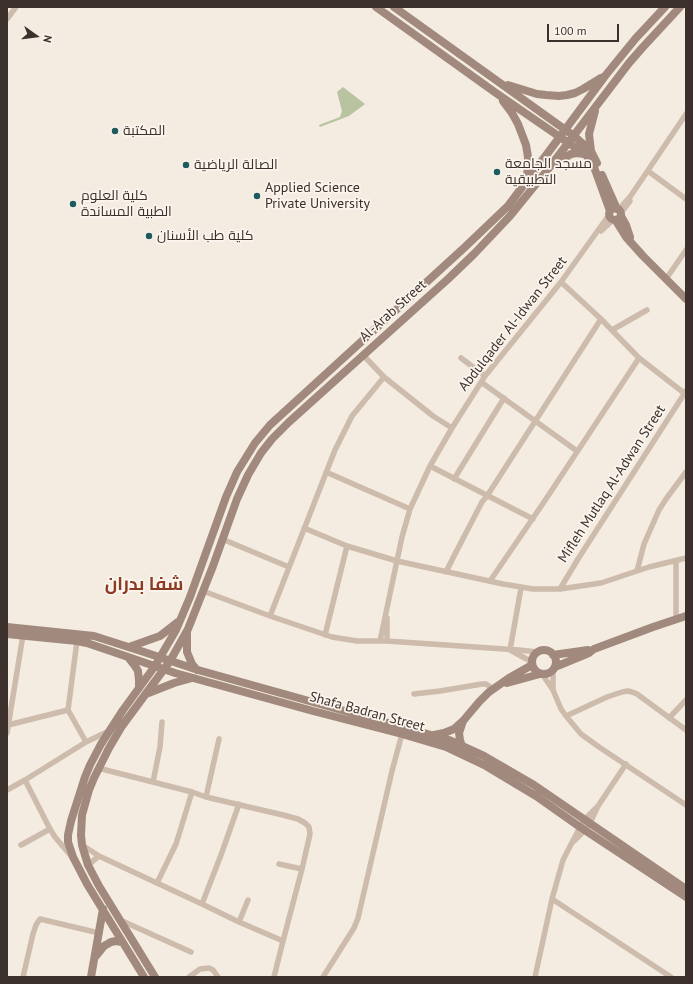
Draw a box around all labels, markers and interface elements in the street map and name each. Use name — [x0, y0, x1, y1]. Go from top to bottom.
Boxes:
north arrow — [16, 16, 56, 56]
scale bar — [549, 16, 621, 42]
text: 100 m — [554, 23, 587, 38]
text: N — [40, 34, 55, 44]
place label: المكتبة — [123, 123, 166, 139]
marker: المكتبة — [110, 126, 120, 136]
place label: مسجد الجامعة التطبيقية — [505, 156, 592, 188]
place label: الصالة الرياضية — [194, 157, 278, 173]
marker: الصالة الرياضية — [181, 160, 191, 170]
marker: مسجد الجامعة التطبيقية — [492, 167, 502, 177]
place label: Applied Science Private University — [265, 180, 370, 212]
place label: كلية العلوم الطبية المساندة — [81, 188, 172, 220]
marker: Applied Science Private University — [252, 191, 262, 201]
marker: كلية العلوم الطبية المساندة — [68, 199, 78, 209]
place label: كلية طب الأسنان — [157, 228, 254, 244]
marker: كلية طب الأسنان — [144, 231, 154, 241]
street label: Abdulqader Al-Idwan Street — [455, 253, 571, 395]
street label: Al-Arab Street — [356, 277, 430, 345]
street label: Mifleh Mutlaq Al-Adwan Street — [555, 402, 669, 566]
district label: شفا بدران — [105, 574, 183, 596]
street label: Shafa Badran Street — [308, 689, 426, 735]

